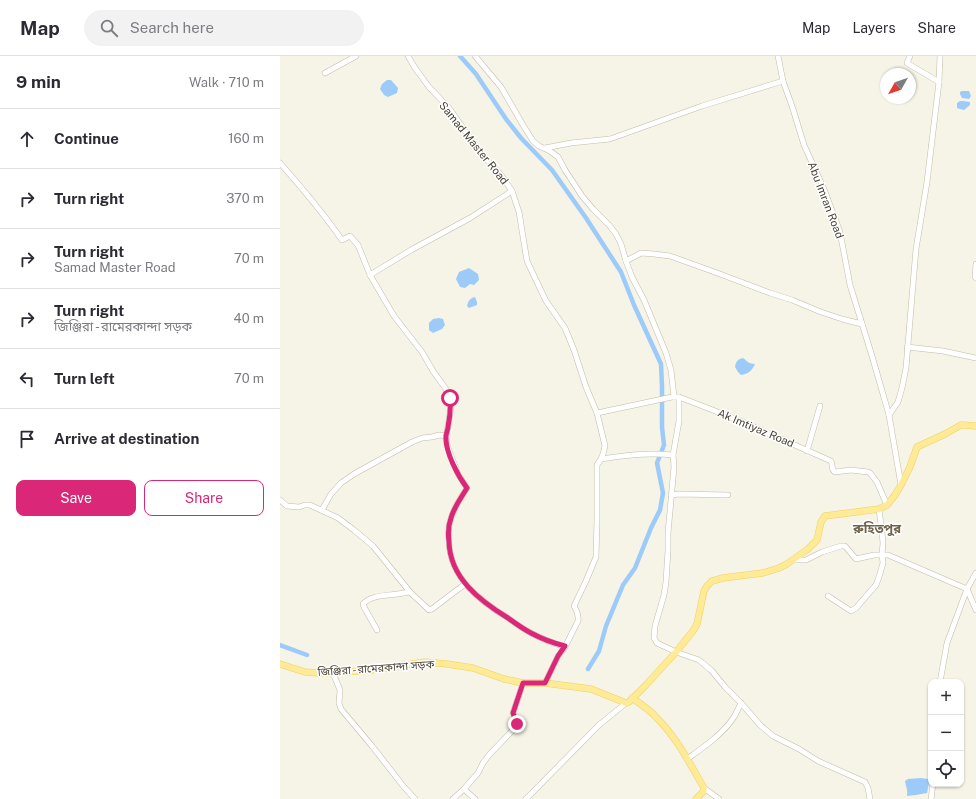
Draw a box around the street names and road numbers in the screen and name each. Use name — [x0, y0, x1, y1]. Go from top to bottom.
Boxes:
street label: Samad Master Road — [437, 99, 511, 187]
street label: Abu Imran Road — [806, 160, 846, 240]
street label: Ak Imtiyaz Road — [716, 406, 796, 450]
street label: জিঞ্জিরা - রামেরকান্দা সড়ক — [316, 658, 435, 678]

